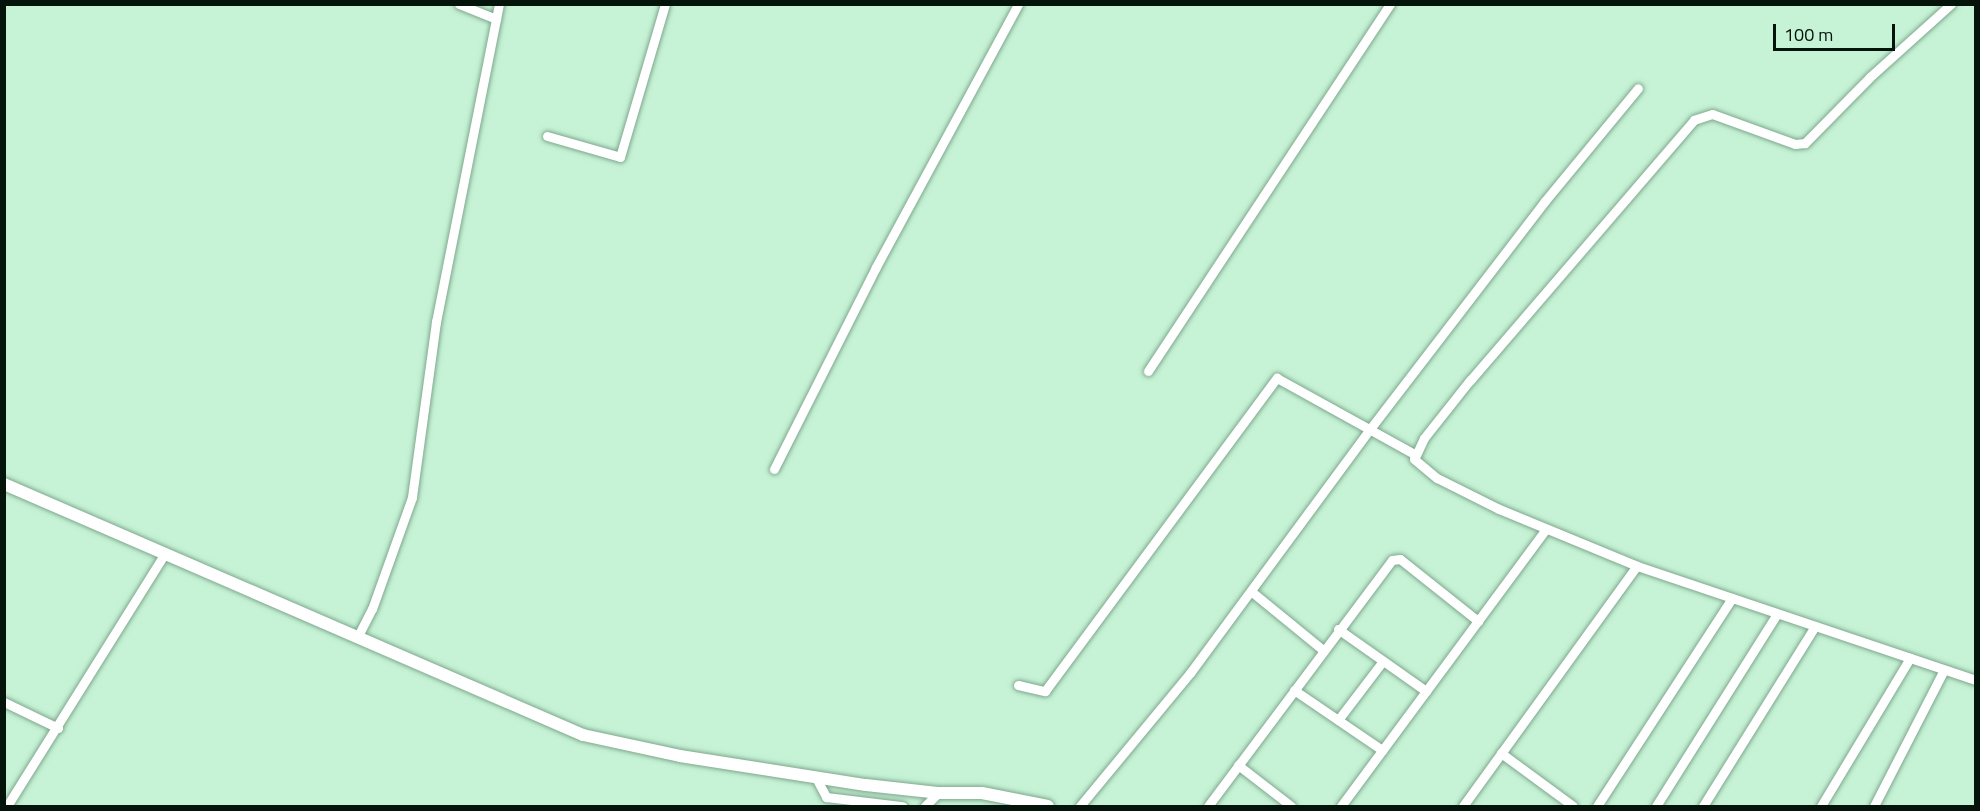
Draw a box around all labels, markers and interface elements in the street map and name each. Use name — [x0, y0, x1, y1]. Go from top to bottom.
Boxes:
scale bar — [1776, 12, 1898, 50]
text: 100 m — [1784, 21, 1833, 48]

